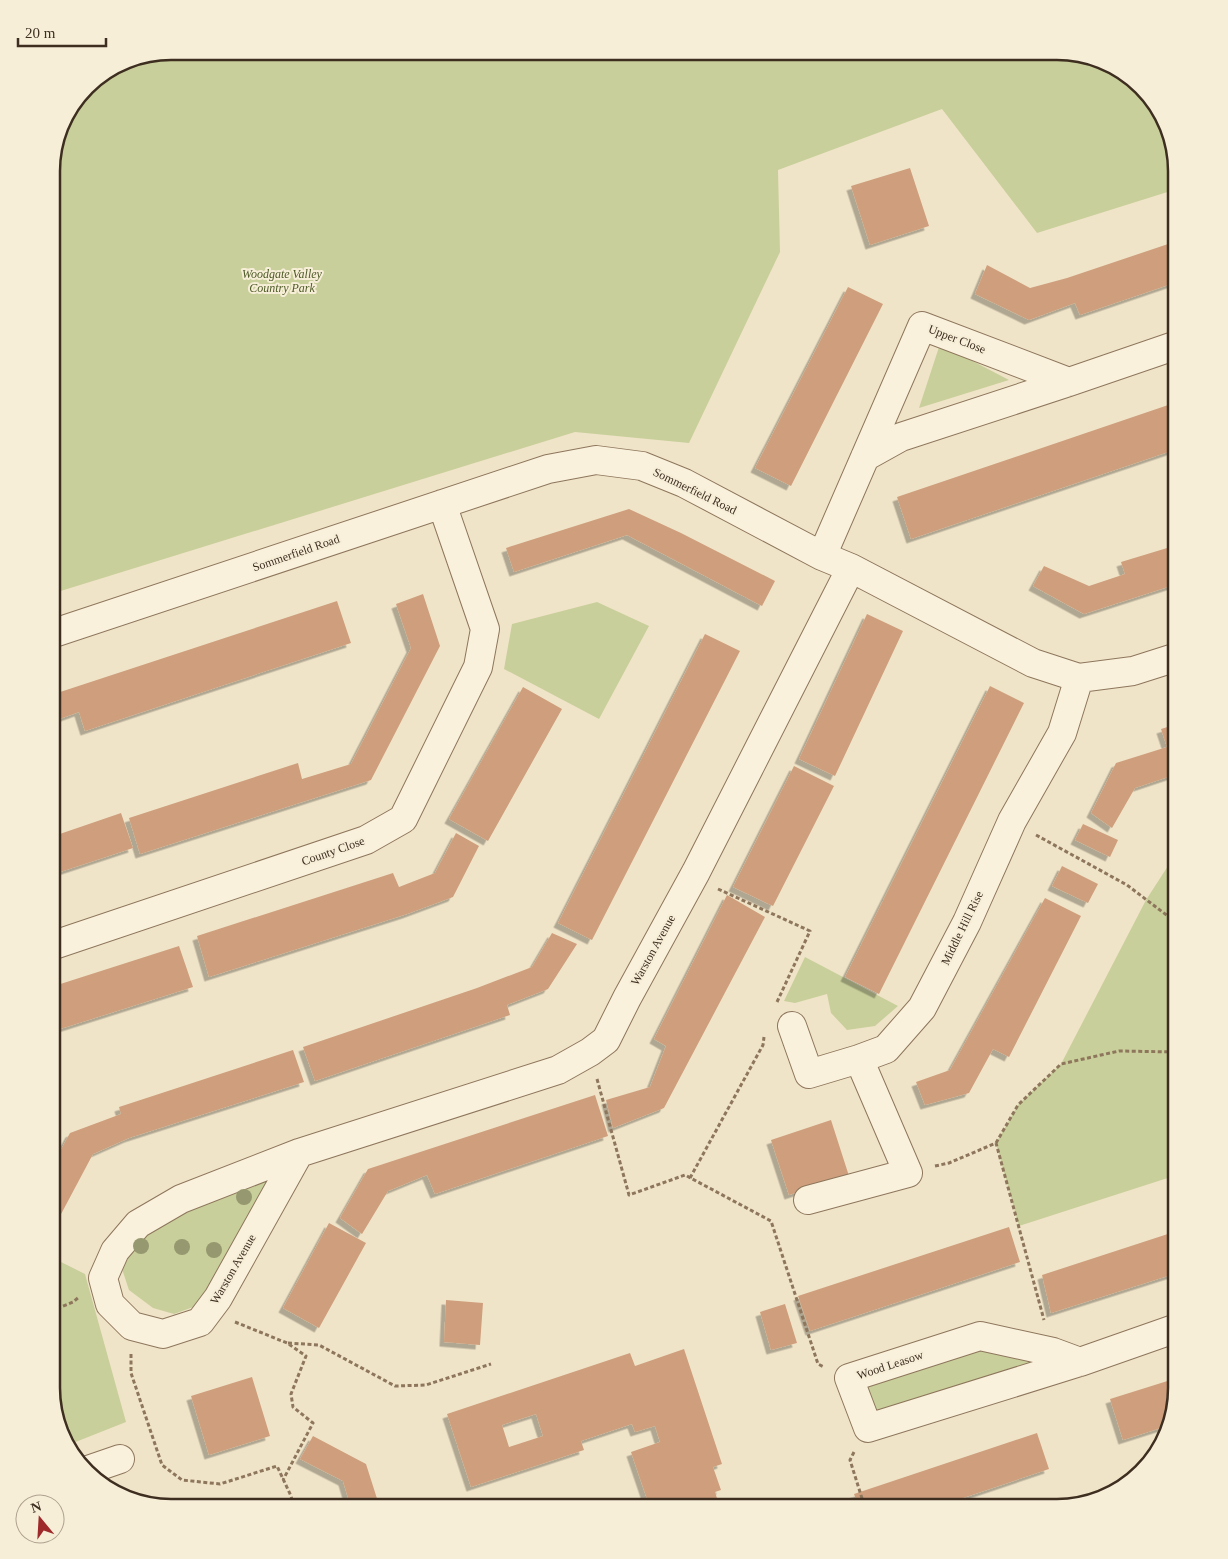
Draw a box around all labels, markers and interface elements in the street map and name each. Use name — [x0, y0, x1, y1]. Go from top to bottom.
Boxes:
scale bar — [18, 15, 105, 47]
text: 20 m — [25, 25, 56, 41]
park label: Woodgate Valley Country Park — [242, 267, 323, 295]
street label: Upper Close — [926, 322, 988, 356]
street label: Sommerfield Road — [651, 465, 739, 517]
street label: Sommerfield Road — [251, 532, 341, 574]
street label: County Close — [300, 834, 366, 868]
street label: Middle Hill Rise — [938, 889, 986, 967]
street label: Warston Avenue — [628, 912, 678, 988]
street label: Warston Avenue — [207, 1232, 259, 1306]
street label: Wood Leasow — [855, 1348, 925, 1382]
north arrow — [15, 1494, 65, 1544]
text: N — [29, 1498, 43, 1516]

